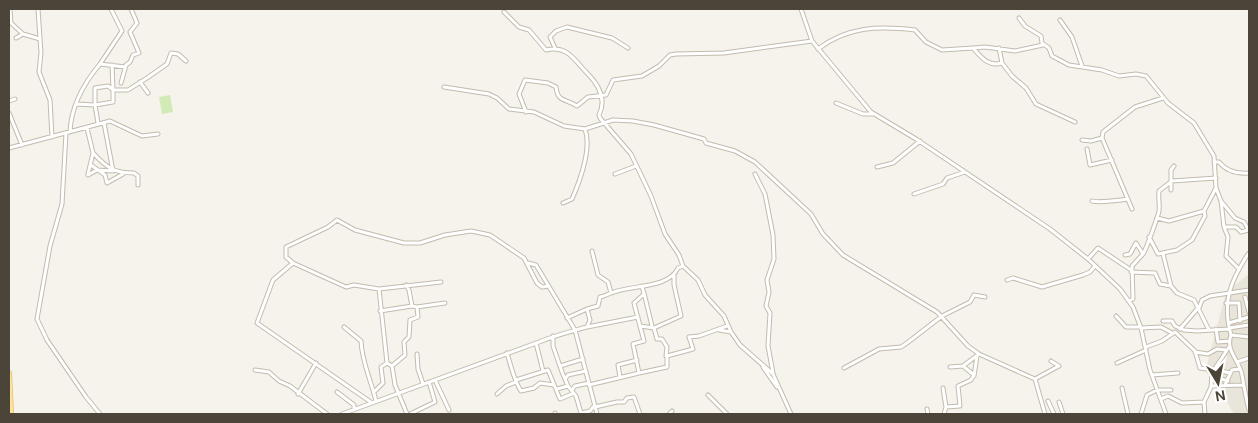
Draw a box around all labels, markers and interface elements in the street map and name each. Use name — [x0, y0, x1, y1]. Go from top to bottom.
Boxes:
north arrow — [1193, 358, 1243, 408]
text: N — [1214, 386, 1227, 406]

